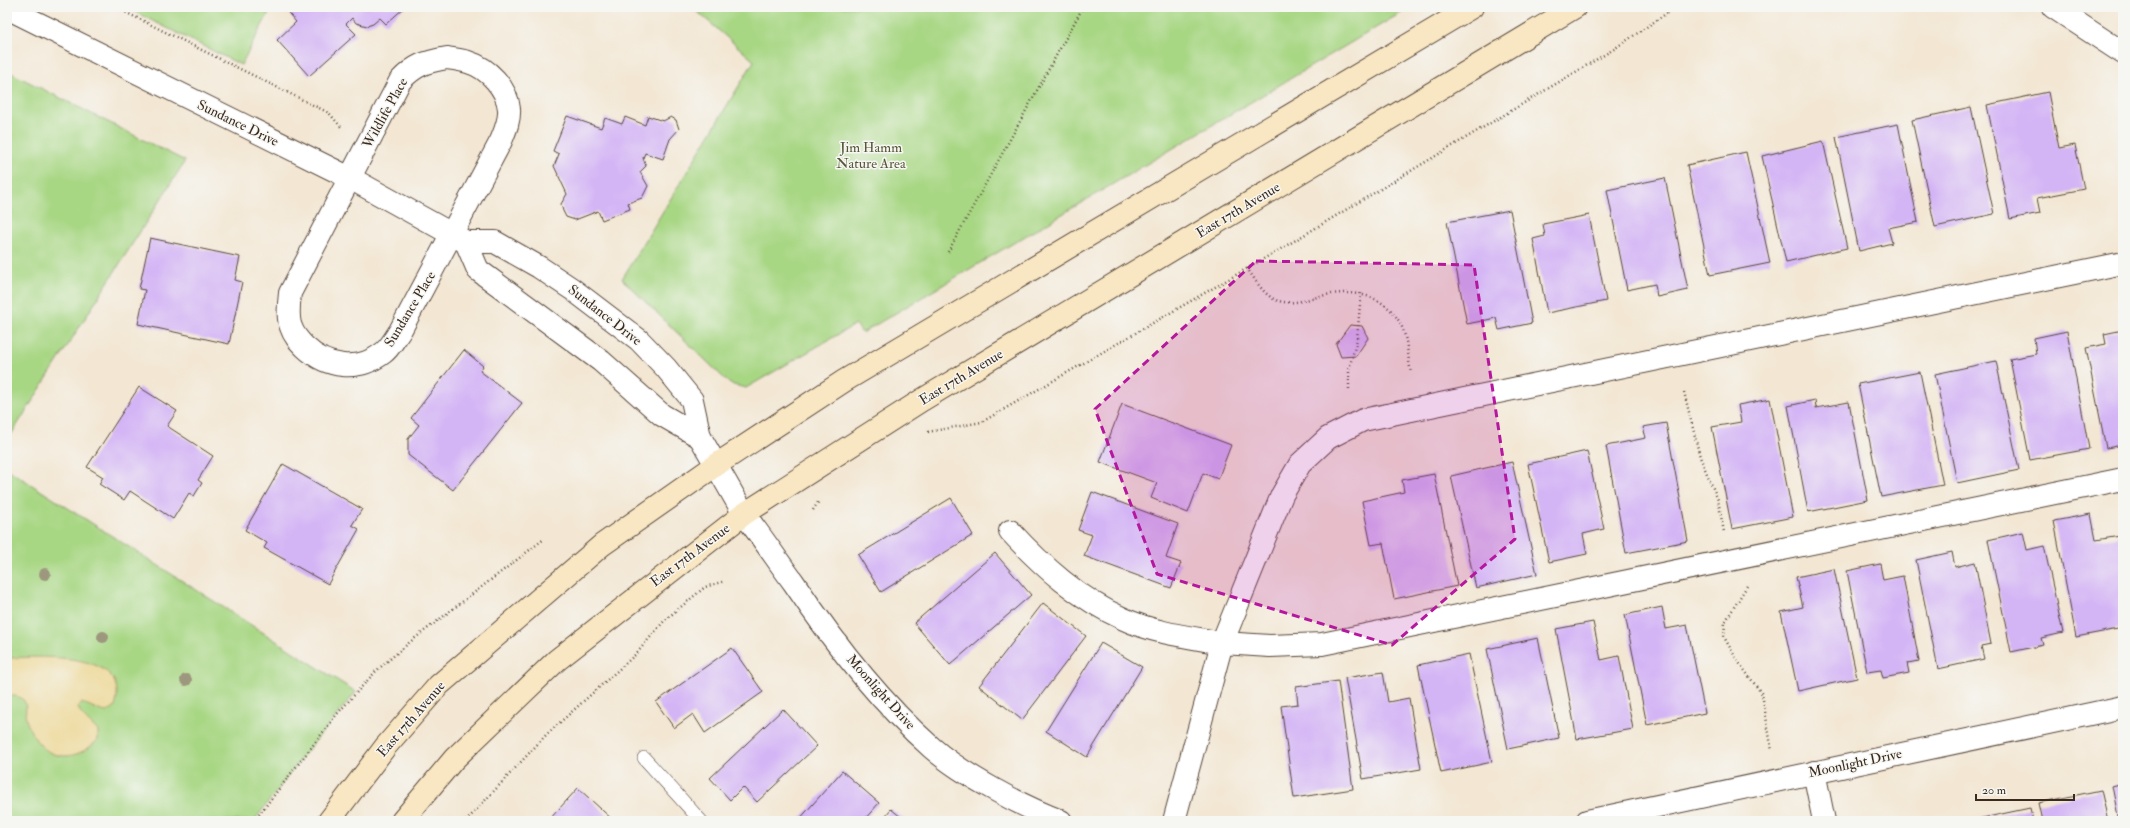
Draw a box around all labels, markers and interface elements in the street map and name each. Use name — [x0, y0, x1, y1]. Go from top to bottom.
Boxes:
street label: Wildlife Place — [358, 75, 411, 152]
street label: Sundance Drive — [195, 96, 282, 150]
park label: Jim Hamm Nature Area — [836, 139, 906, 172]
street label: East 17th Avenue — [1193, 178, 1283, 242]
street label: Sundance Place — [381, 268, 439, 350]
street label: Sundance Drive — [565, 281, 645, 349]
street label: East 17th Avenue — [916, 345, 1006, 409]
street label: East 17th Avenue — [647, 520, 733, 590]
street label: Moonlight Drive — [843, 651, 919, 733]
street label: East 17th Avenue — [373, 678, 449, 760]
street label: Moonlight Drive — [1807, 745, 1903, 781]
scale bar — [1976, 776, 2074, 802]
text: 20 m — [1982, 783, 2007, 798]

